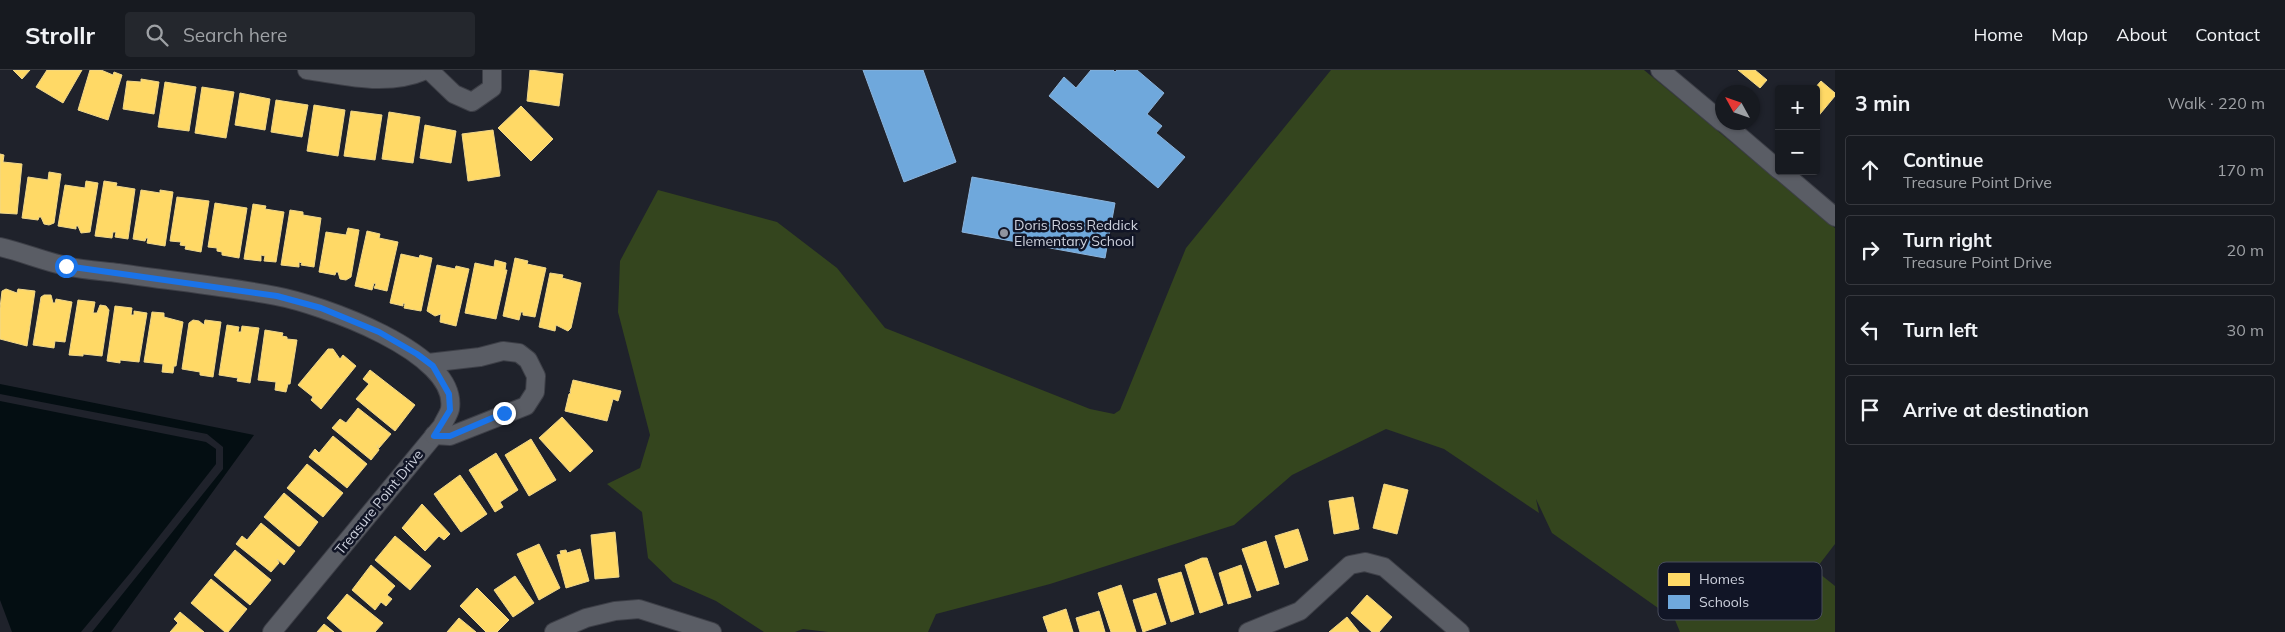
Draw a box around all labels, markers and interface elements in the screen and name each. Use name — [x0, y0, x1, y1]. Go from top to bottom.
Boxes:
search box — [125, 12, 475, 57]
text: Strollr — [25, 20, 95, 50]
icon: search — [143, 21, 171, 49]
text: Search here — [183, 23, 287, 47]
text: Home — [1973, 23, 2023, 46]
text: Map — [2051, 23, 2088, 46]
text: About — [2116, 23, 2167, 46]
text: Contact — [2195, 23, 2260, 46]
north arrow — [1715, 85, 1760, 130]
map controls — [1775, 85, 1820, 175]
button: + — [1775, 85, 1820, 130]
text: 3 min — [1855, 90, 1910, 116]
text: Walk · 220 m — [2167, 93, 2265, 113]
button: − — [1775, 130, 1820, 175]
text: Continue — [1903, 148, 1983, 172]
icon: ahead — [1856, 156, 1884, 184]
text: 170 m — [2217, 160, 2264, 180]
text: Treasure Point Drive — [1903, 172, 2052, 192]
place label: Doris Ross Reddick Elementary School — [1014, 216, 1139, 250]
marker: Doris Ross Reddick Elementary School — [998, 227, 1010, 239]
text: Turn right — [1903, 228, 1992, 252]
icon: right — [1856, 236, 1884, 264]
text: 20 m — [2227, 240, 2264, 260]
text: Treasure Point Drive — [1903, 252, 2052, 272]
route start — [55, 255, 78, 278]
icon: left — [1856, 316, 1884, 344]
text: Turn left — [1903, 318, 1978, 342]
text: 30 m — [2227, 320, 2264, 340]
icon: arrive — [1856, 396, 1884, 424]
text: Arrive at destination — [1903, 398, 2089, 422]
route end — [493, 402, 516, 425]
street label: Treasure Point Drive — [331, 446, 427, 558]
legend — [1658, 562, 1822, 620]
text: Homes — [1699, 570, 1745, 588]
text: Schools — [1699, 593, 1749, 611]

